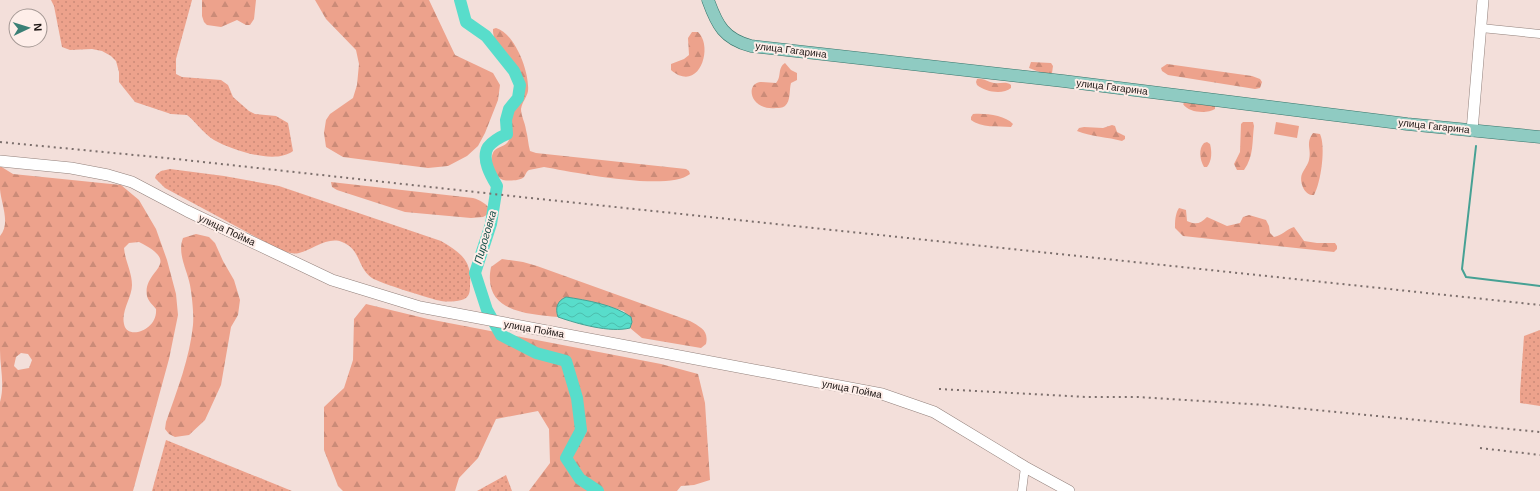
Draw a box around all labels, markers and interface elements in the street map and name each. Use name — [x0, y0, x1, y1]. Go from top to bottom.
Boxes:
north arrow — [8, 8, 48, 48]
text: N — [32, 23, 44, 32]
street label: улица Гагарина — [755, 40, 828, 60]
street label: улица Гагарина — [1076, 77, 1149, 97]
street label: улица Гагарина — [1398, 117, 1471, 135]
water label: Пироговка — [472, 209, 498, 265]
street label: улица Пойма — [197, 212, 257, 248]
street label: улица Пойма — [503, 318, 565, 340]
street label: улица Пойма — [821, 378, 883, 400]

